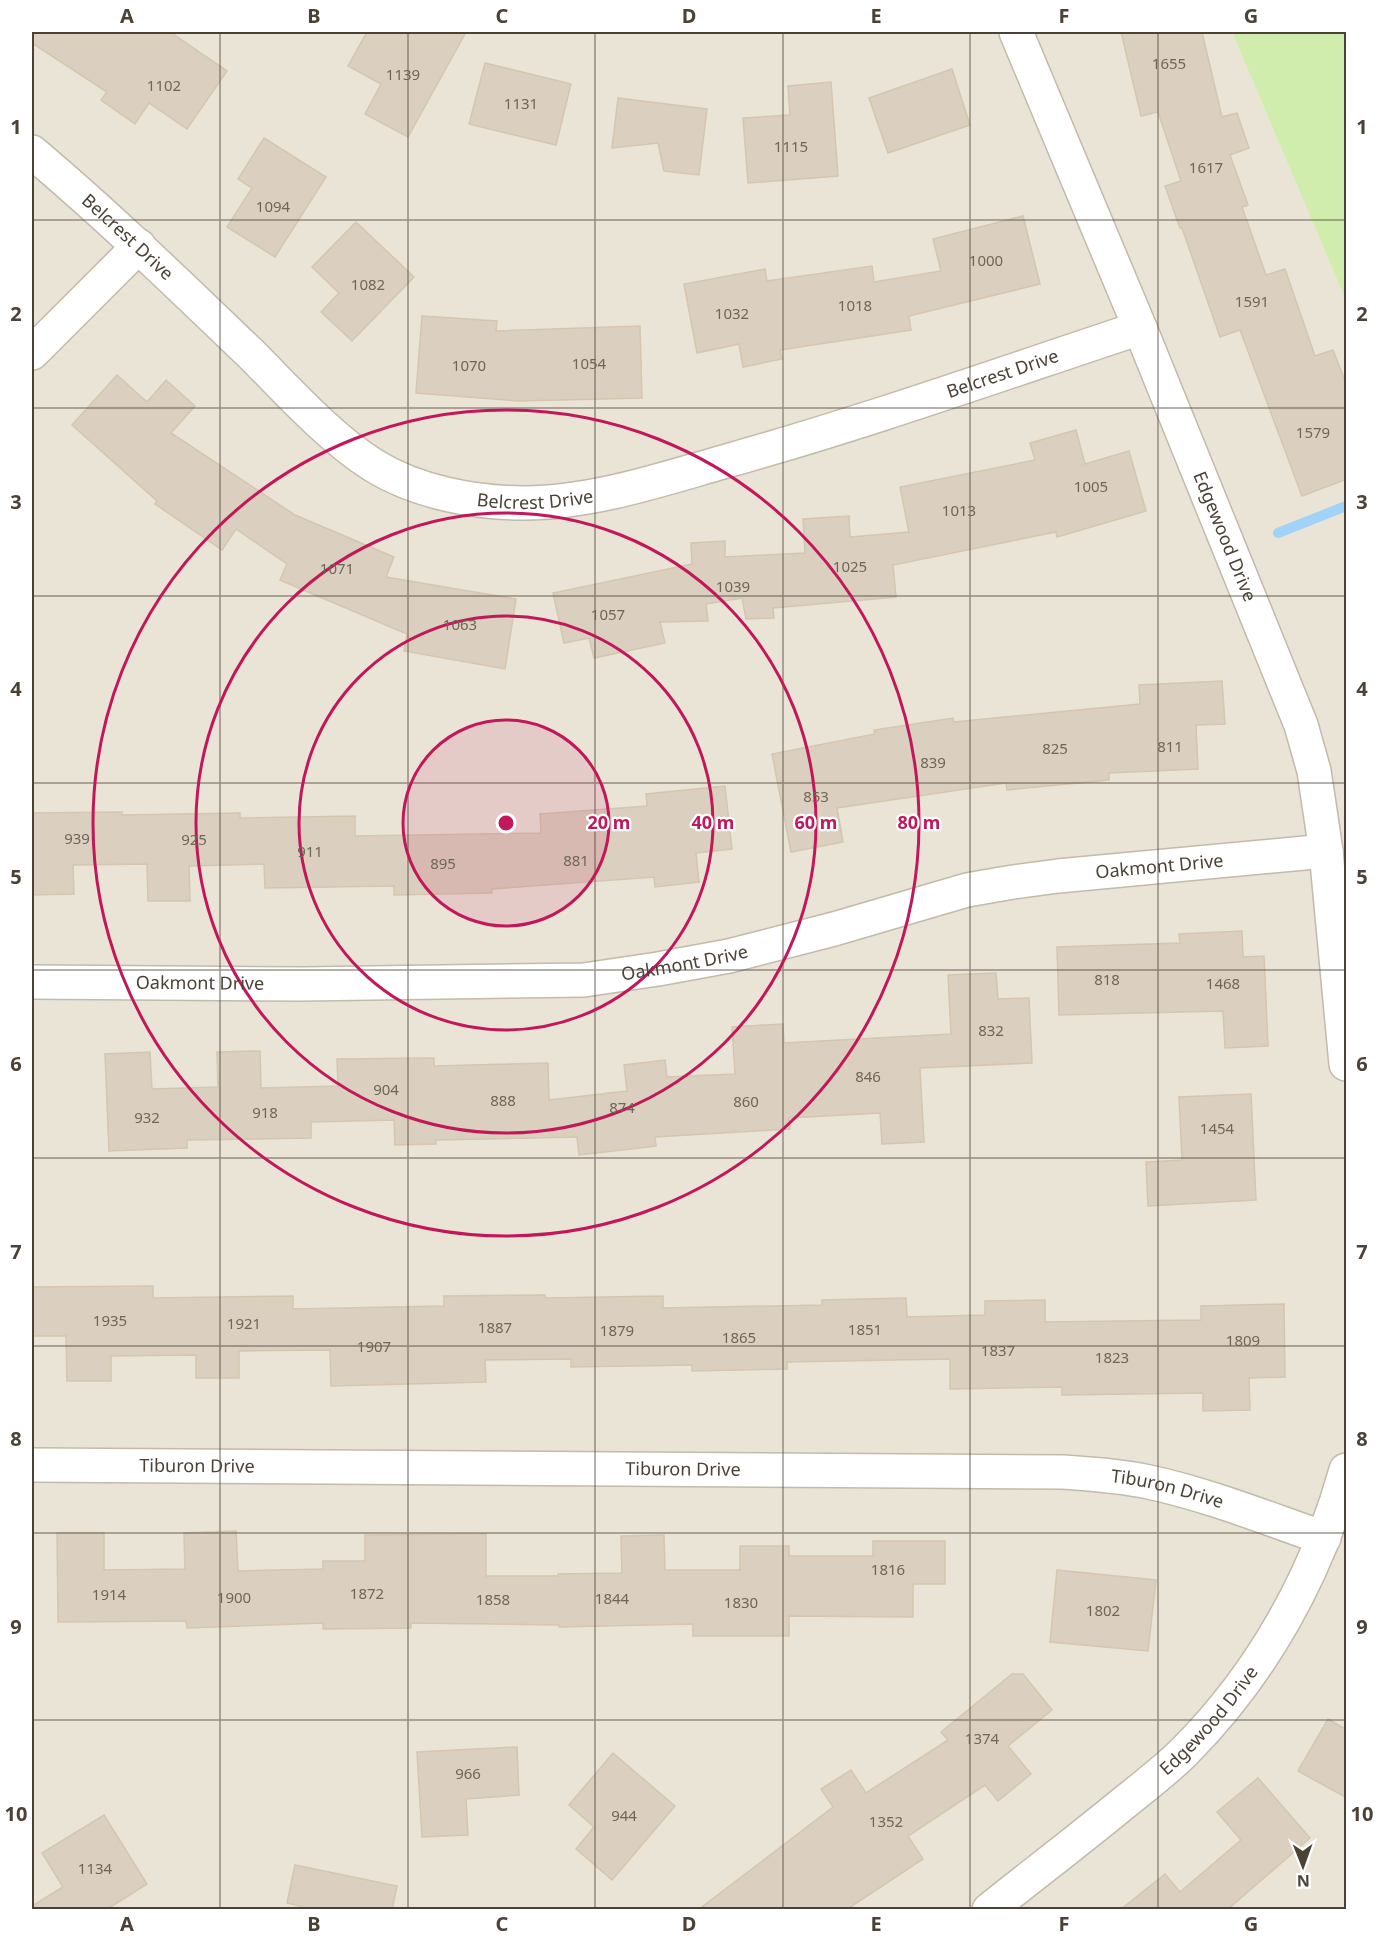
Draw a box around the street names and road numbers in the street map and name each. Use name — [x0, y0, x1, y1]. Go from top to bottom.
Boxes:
street label: Belcrest Drive — [77, 188, 179, 285]
street label: Belcrest Drive — [943, 343, 1061, 403]
street label: Edgewood Drive — [1188, 468, 1263, 605]
street label: Belcrest Drive — [476, 483, 595, 514]
street label: Oakmont Drive — [1094, 848, 1224, 883]
street label: Oakmont Drive — [619, 939, 750, 985]
street label: Oakmont Drive — [136, 970, 264, 995]
street label: Tiburon Drive — [139, 1453, 255, 1478]
street label: Tiburon Drive — [625, 1456, 741, 1481]
street label: Tiburon Drive — [1110, 1463, 1227, 1513]
street label: Edgewood Drive — [1154, 1661, 1263, 1780]

